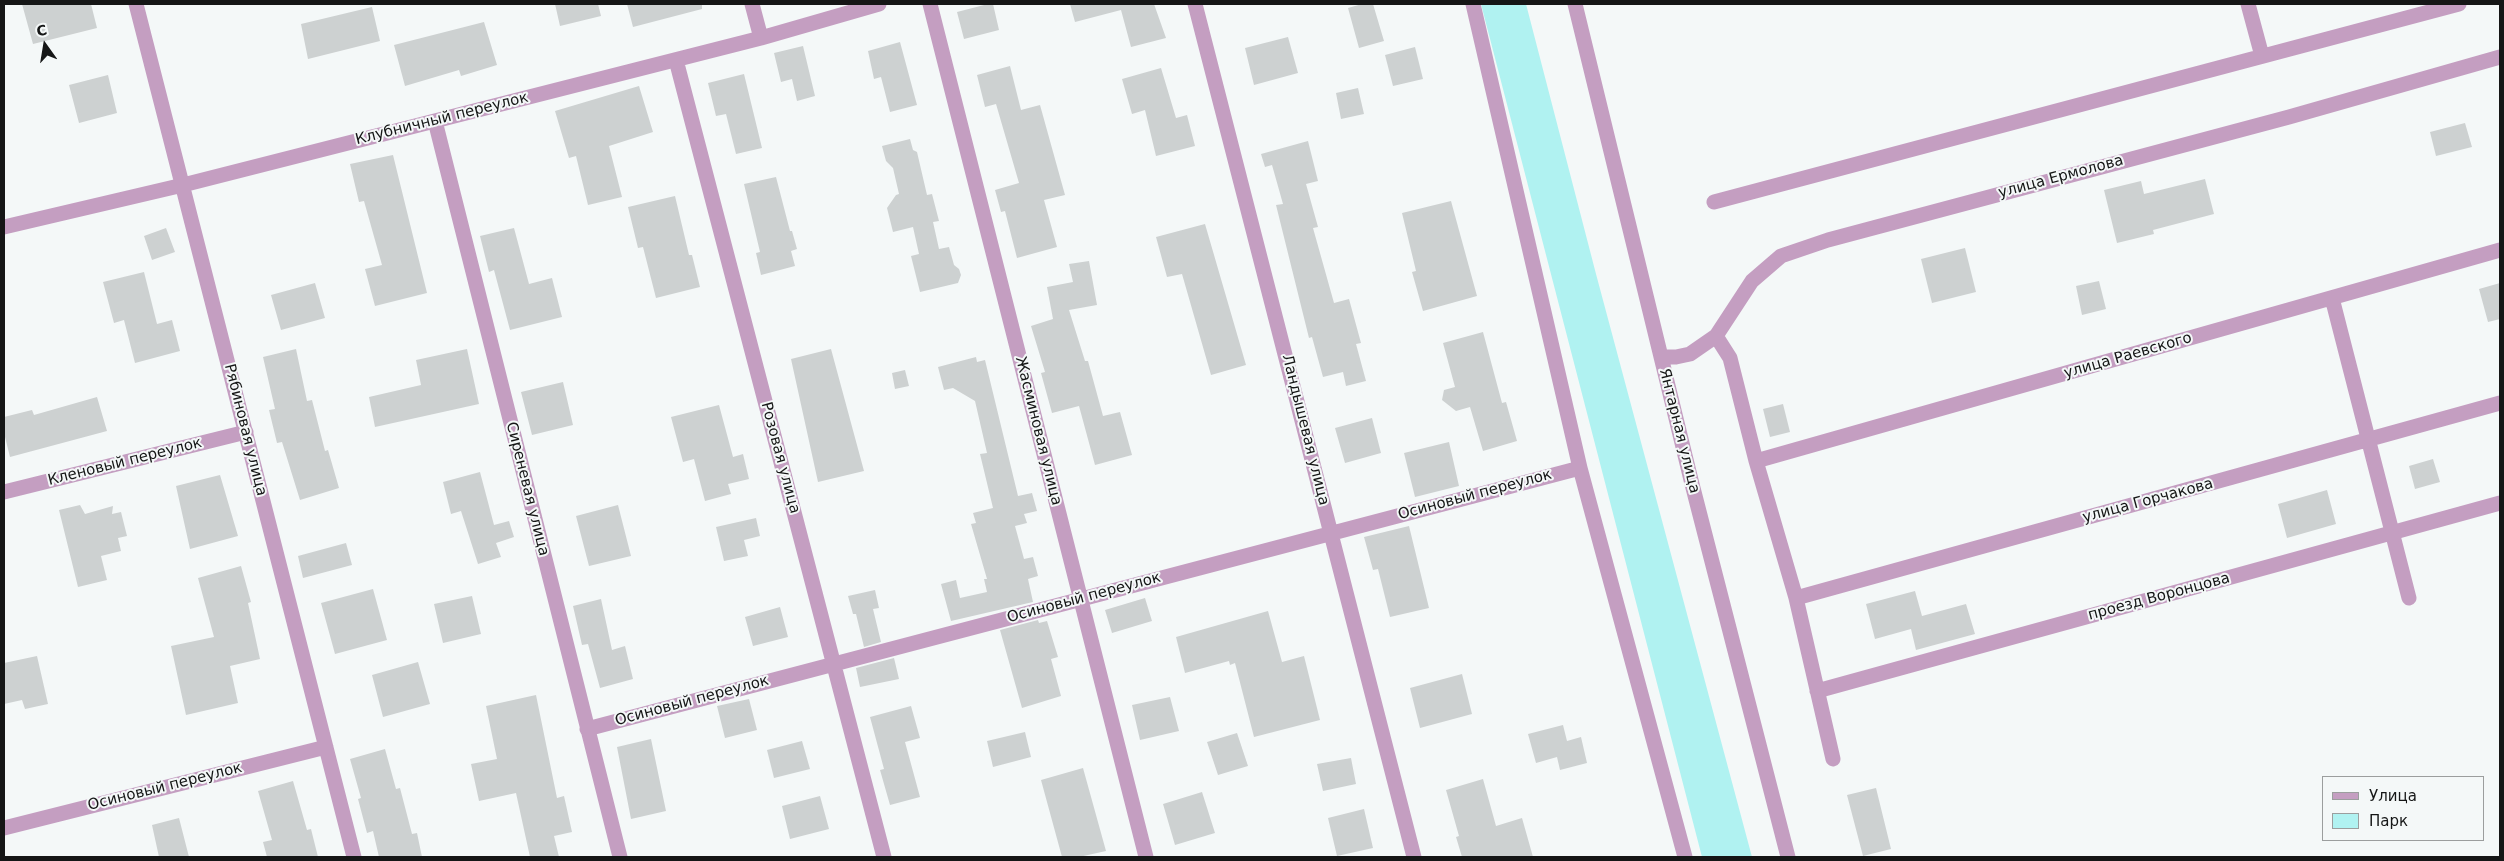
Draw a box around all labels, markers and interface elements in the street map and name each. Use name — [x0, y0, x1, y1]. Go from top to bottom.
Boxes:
north arrow — [20, 20, 70, 70]
text: С — [35, 21, 48, 39]
street label: Клубничный переулок — [354, 89, 530, 149]
street label: улица Ермолова — [1997, 152, 2125, 202]
street label: улица Раевского — [2062, 329, 2194, 383]
street label: Ландышевая улица — [1278, 353, 1332, 507]
street label: Жасминовая улица — [1011, 355, 1065, 507]
street label: Рябиновая улица — [220, 362, 270, 498]
street label: Янтарная улица — [1655, 367, 1703, 495]
street label: Розовая улица — [756, 400, 804, 516]
street label: Сиреневая улица — [502, 420, 552, 558]
street label: Кленовый переулок — [46, 434, 204, 490]
street label: Осиновый переулок — [1396, 466, 1554, 524]
street label: улица Горчакова — [2081, 475, 2215, 527]
street label: Осиновый переулок — [1005, 569, 1163, 627]
street label: проезд Воронцова — [2086, 569, 2232, 625]
street label: Осиновый переулок — [613, 672, 771, 730]
street label: Осиновый переулок — [86, 759, 244, 815]
legend — [2322, 776, 2484, 841]
text: Улица — [2369, 787, 2417, 805]
text: Парк — [2369, 812, 2408, 830]

